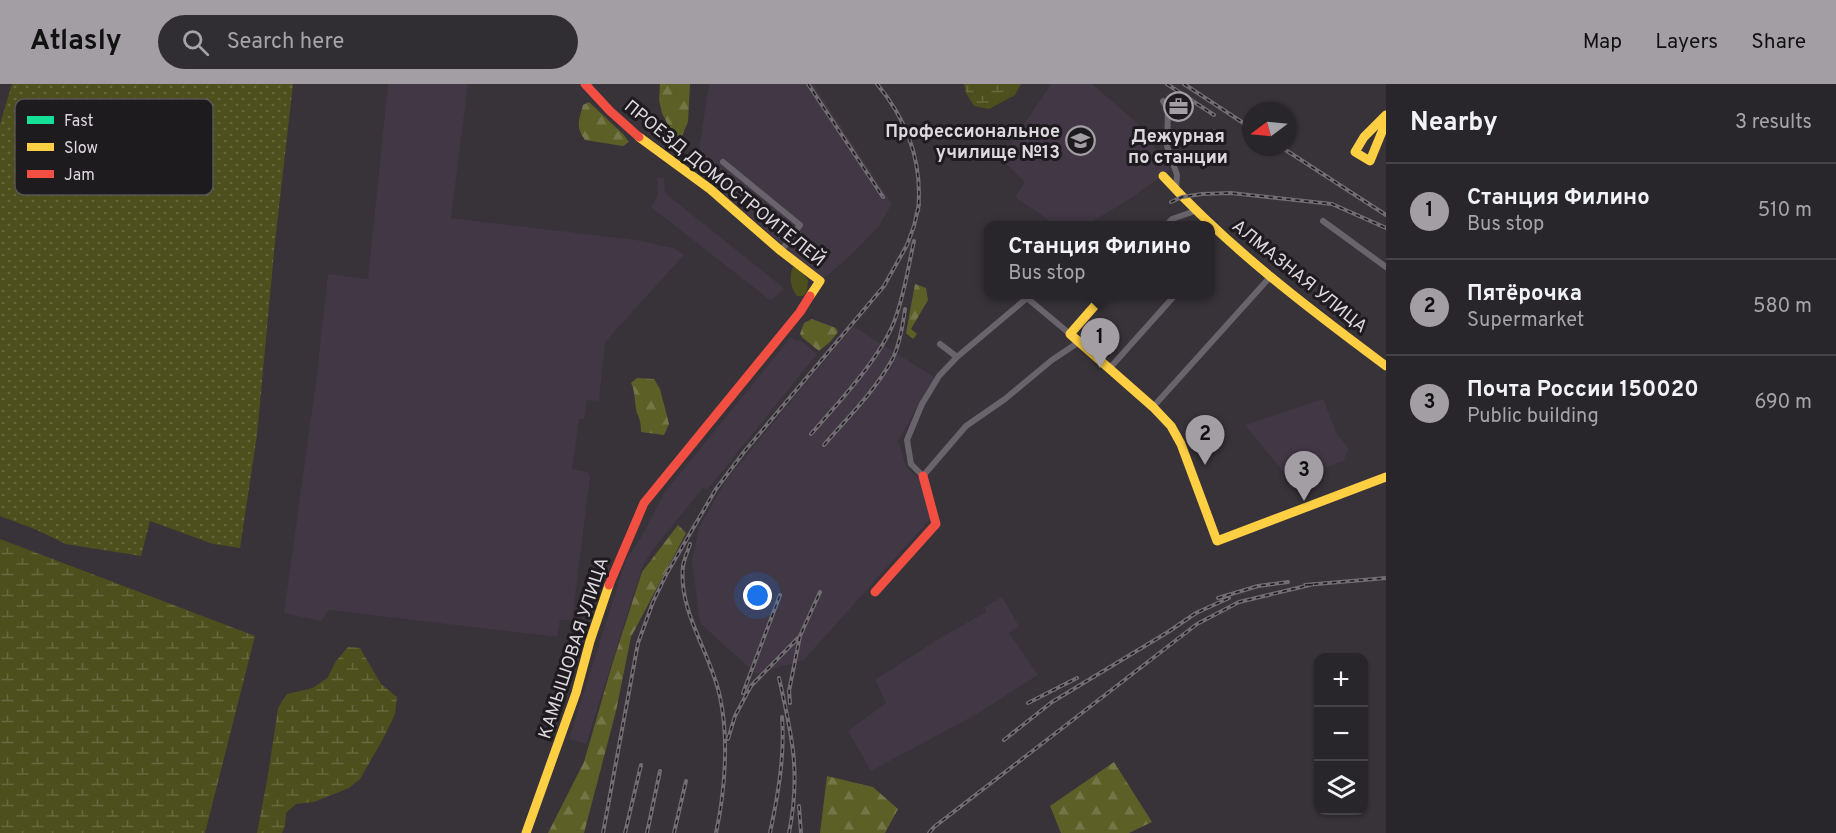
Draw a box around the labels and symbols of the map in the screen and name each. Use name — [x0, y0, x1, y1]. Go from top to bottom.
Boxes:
office icon: Дежурная по станции — [1162, 91, 1194, 123]
street label: ПРОЕЗД ДОМОСТРОИТЕЛЕЙ — [619, 94, 831, 272]
legend — [15, 99, 213, 195]
north arrow — [1242, 102, 1296, 156]
text: Fast — [64, 112, 94, 132]
place label: Профессиональное училище №13 — [885, 121, 1060, 165]
school or university icon: Профессиональное училище №13 — [1065, 125, 1097, 157]
place label: Дежурная по станции — [1128, 126, 1228, 170]
text: Slow — [64, 139, 98, 159]
text: Jam — [64, 166, 95, 186]
street label: АЛМАЗНАЯ УЛИЦА — [1227, 215, 1372, 339]
pin: 1 — [1080, 318, 1120, 368]
pin: 2 — [1186, 416, 1224, 465]
pin: 3 — [1284, 452, 1324, 501]
street label: КАМЫШОВАЯ УЛИЦА — [534, 555, 615, 742]
your location — [743, 581, 772, 610]

